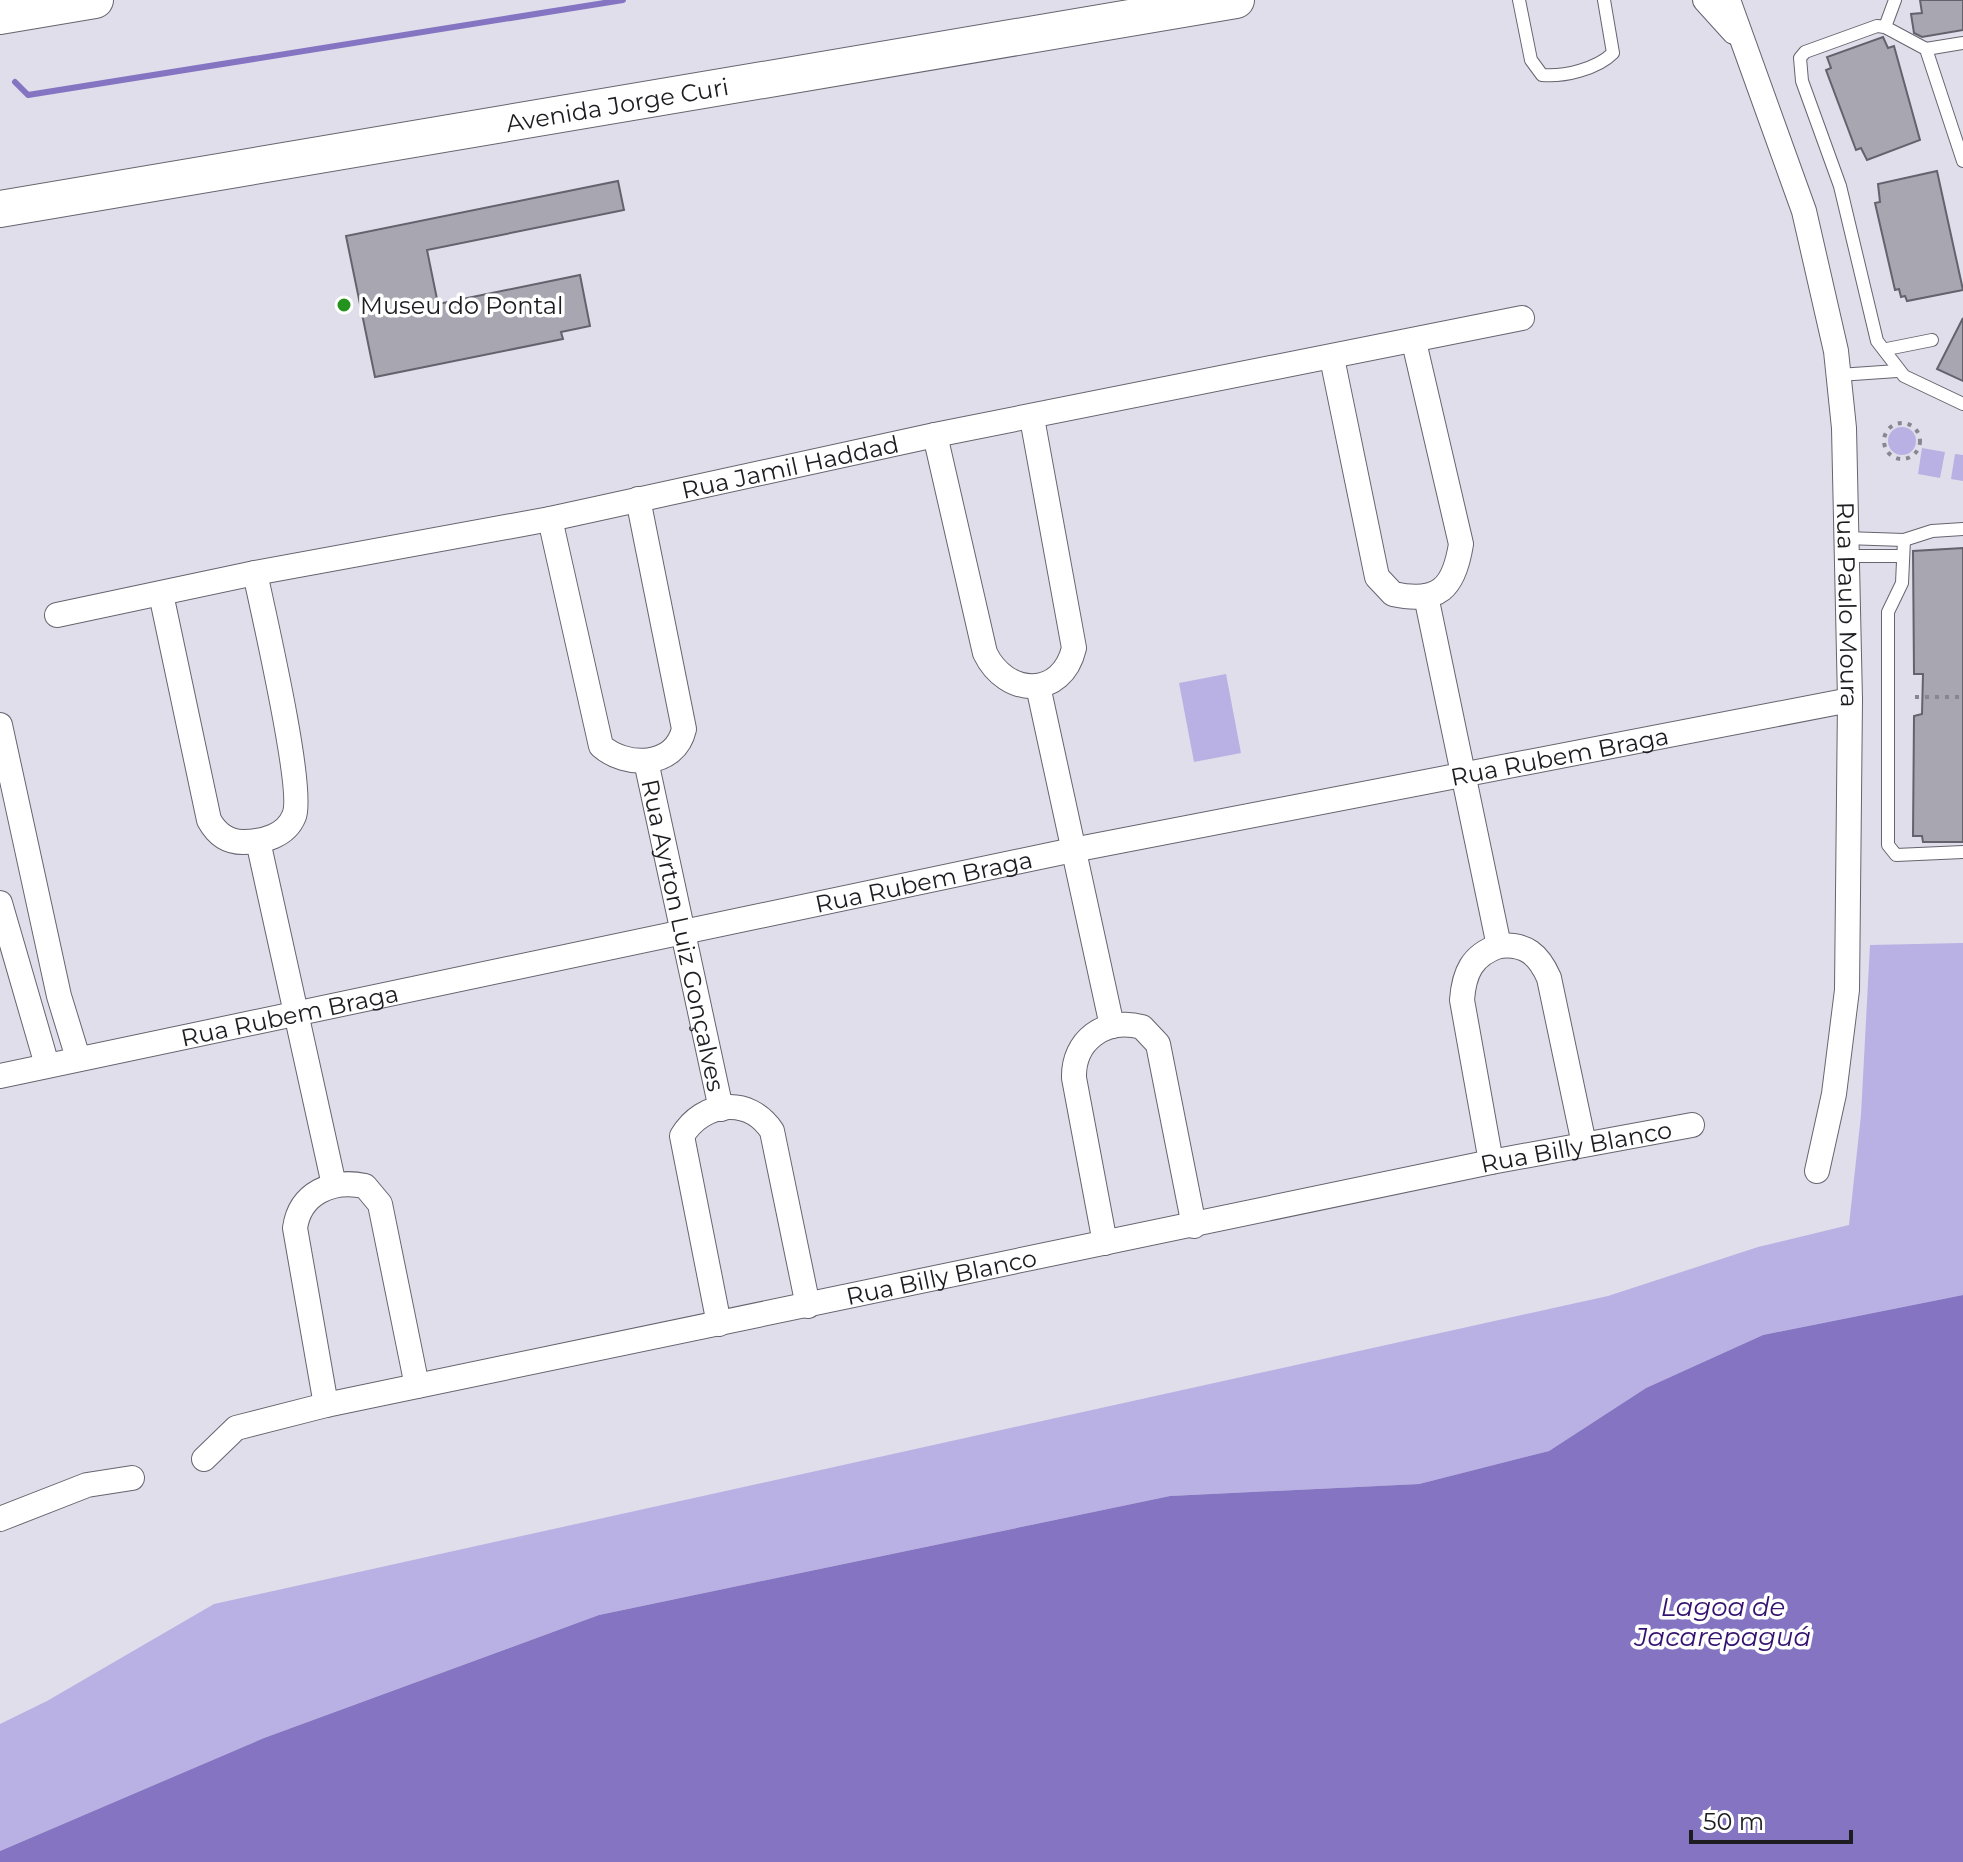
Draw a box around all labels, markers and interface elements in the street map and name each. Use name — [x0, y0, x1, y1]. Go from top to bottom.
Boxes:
street label: Avenida Jorge Curi — [504, 72, 731, 138]
place label: Museu do Pontal — [360, 291, 563, 320]
marker: Museu do Pontal — [335, 296, 353, 314]
street label: Rua Jamil Haddad — [679, 429, 901, 504]
street label: Rua Paulo Moura — [1831, 501, 1865, 708]
street label: Rua Rubem Braga — [1448, 721, 1671, 791]
street label: Rua Ayrton Luiz Gonçalves — [636, 776, 731, 1094]
street label: Rua Rubem Braga — [812, 844, 1035, 918]
street label: Rua Rubem Braga — [178, 978, 401, 1052]
street label: Rua Billy Blanco — [1478, 1115, 1674, 1178]
street label: Rua Billy Blanco — [843, 1243, 1039, 1311]
water label: Lagoa de Jacarepaguá — [1634, 1591, 1811, 1653]
scale bar — [1691, 1794, 1851, 1844]
text: 50 m — [1703, 1807, 1764, 1836]

